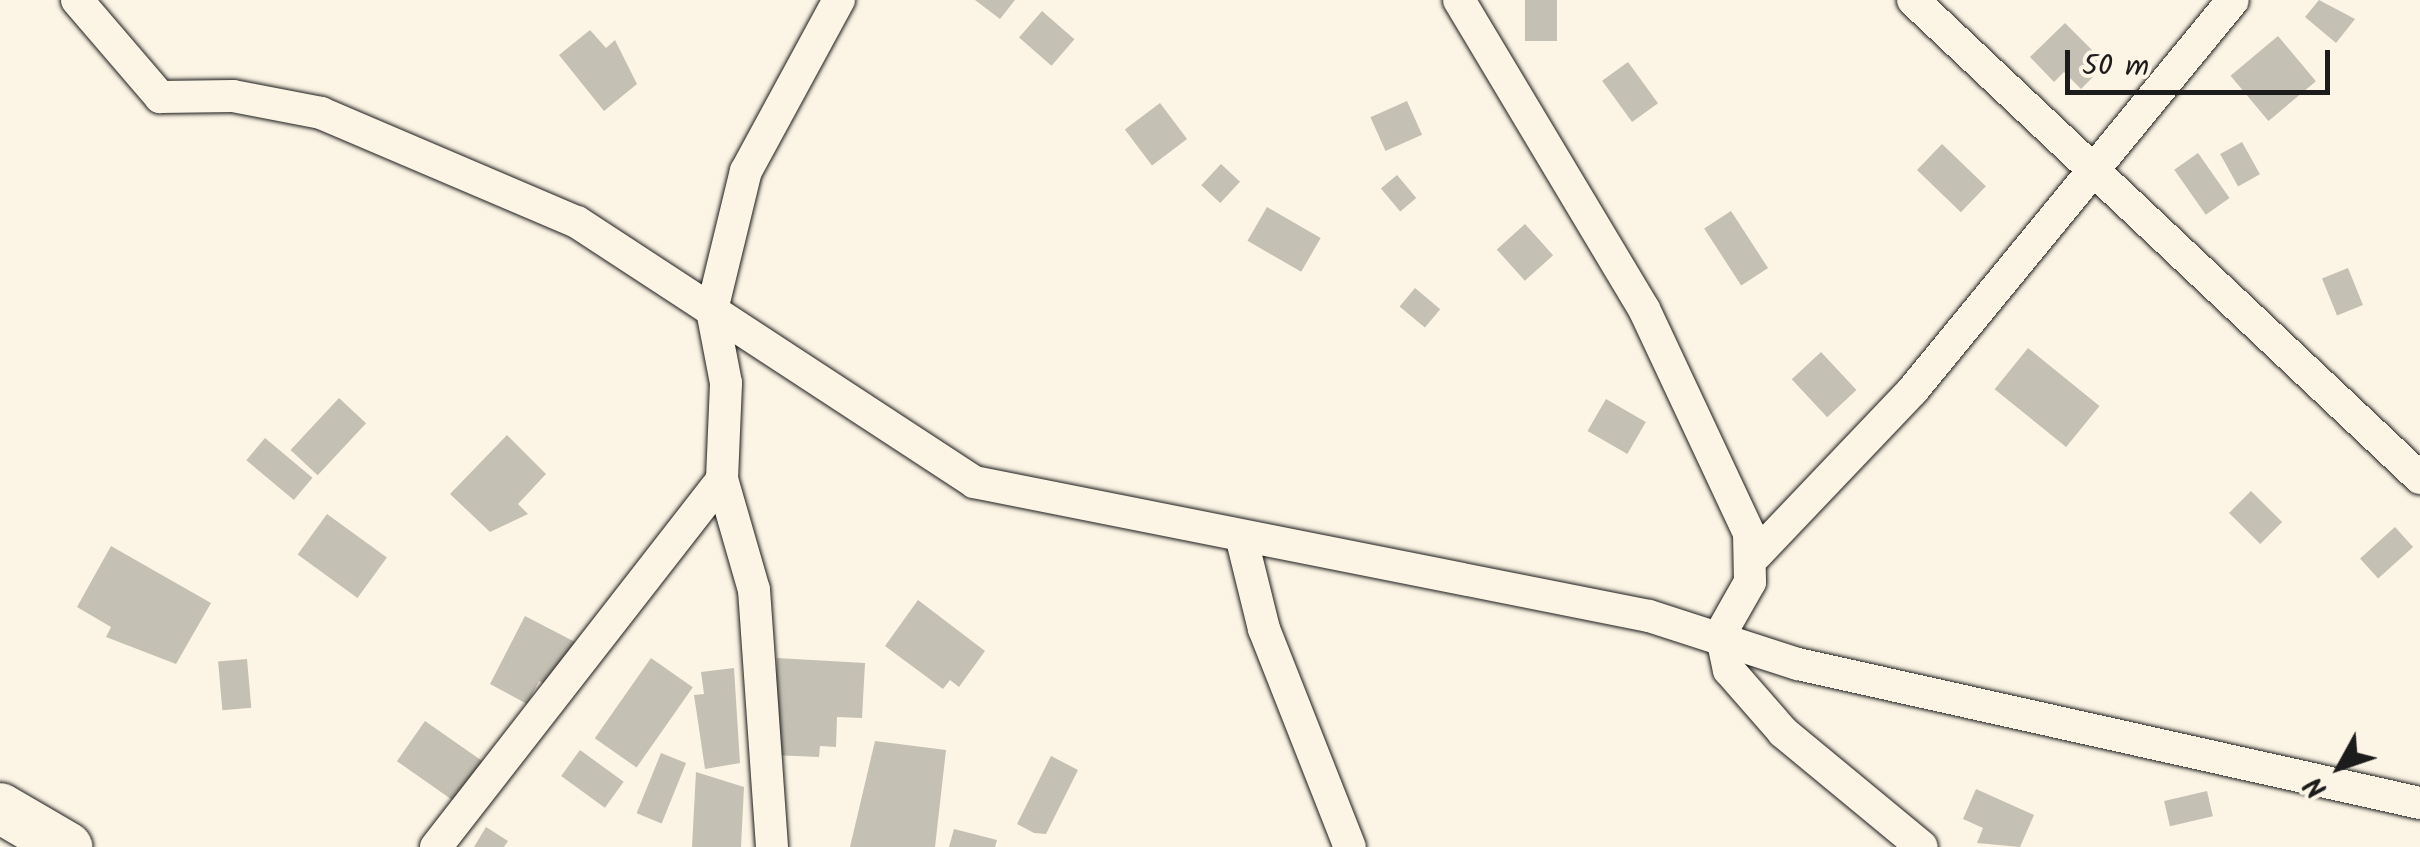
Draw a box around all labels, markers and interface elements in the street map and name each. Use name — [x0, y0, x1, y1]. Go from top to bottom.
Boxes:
scale bar — [2070, 30, 2335, 92]
text: 50 m — [2082, 43, 2149, 91]
north arrow — [2290, 717, 2390, 817]
text: N — [2294, 765, 2340, 808]

